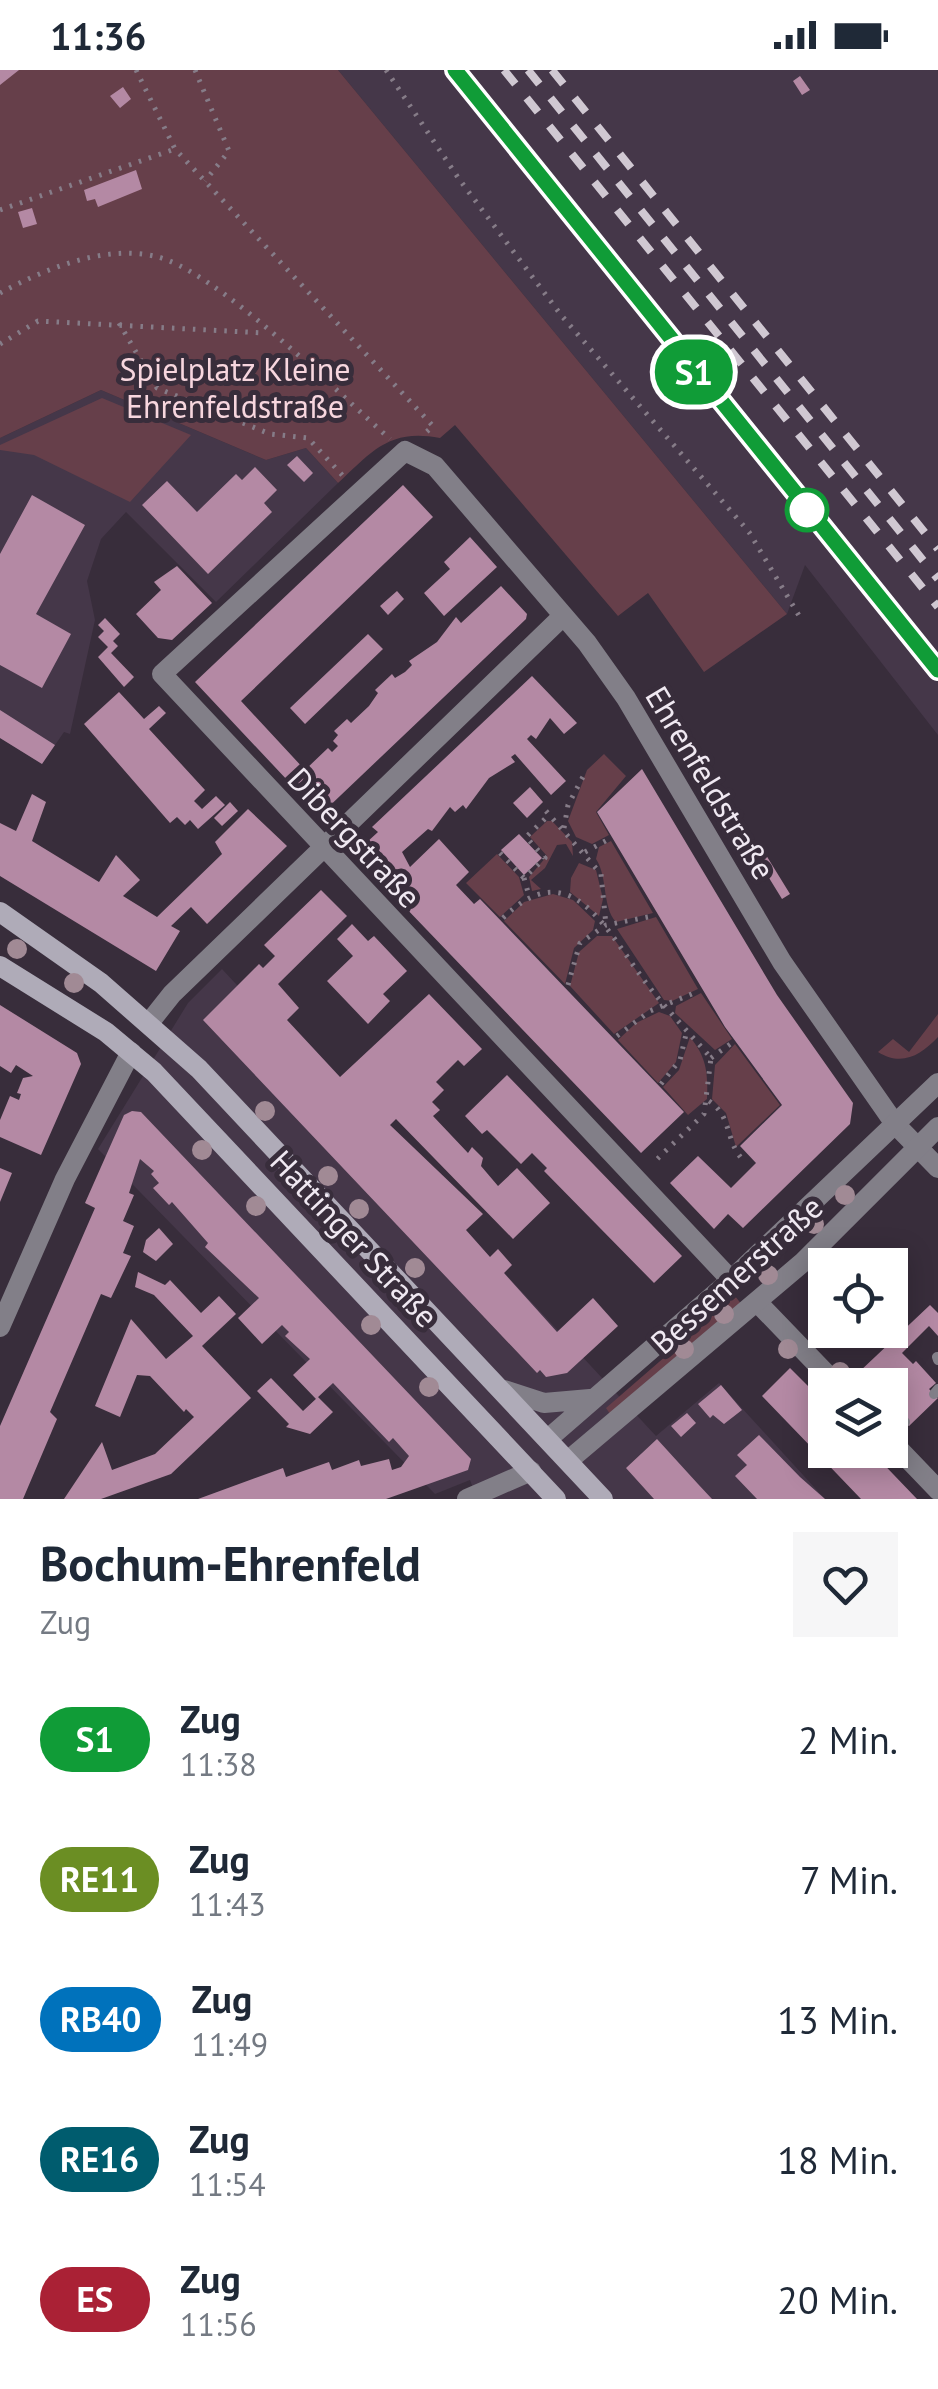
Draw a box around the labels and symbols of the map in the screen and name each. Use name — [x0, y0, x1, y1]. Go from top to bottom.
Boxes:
line badge: S1 — [649, 340, 739, 404]
park label: Spielplatz Kleine Ehrenfeldstraße — [119, 348, 351, 427]
unlabelled marker — [786, 489, 828, 531]
street label: Ehrenfeldstraße — [637, 678, 785, 887]
street label: Dibergstraße — [279, 758, 431, 917]
street label: Hattinger Straße — [262, 1141, 448, 1336]
street label: Bessemerstraße — [641, 1186, 831, 1363]

